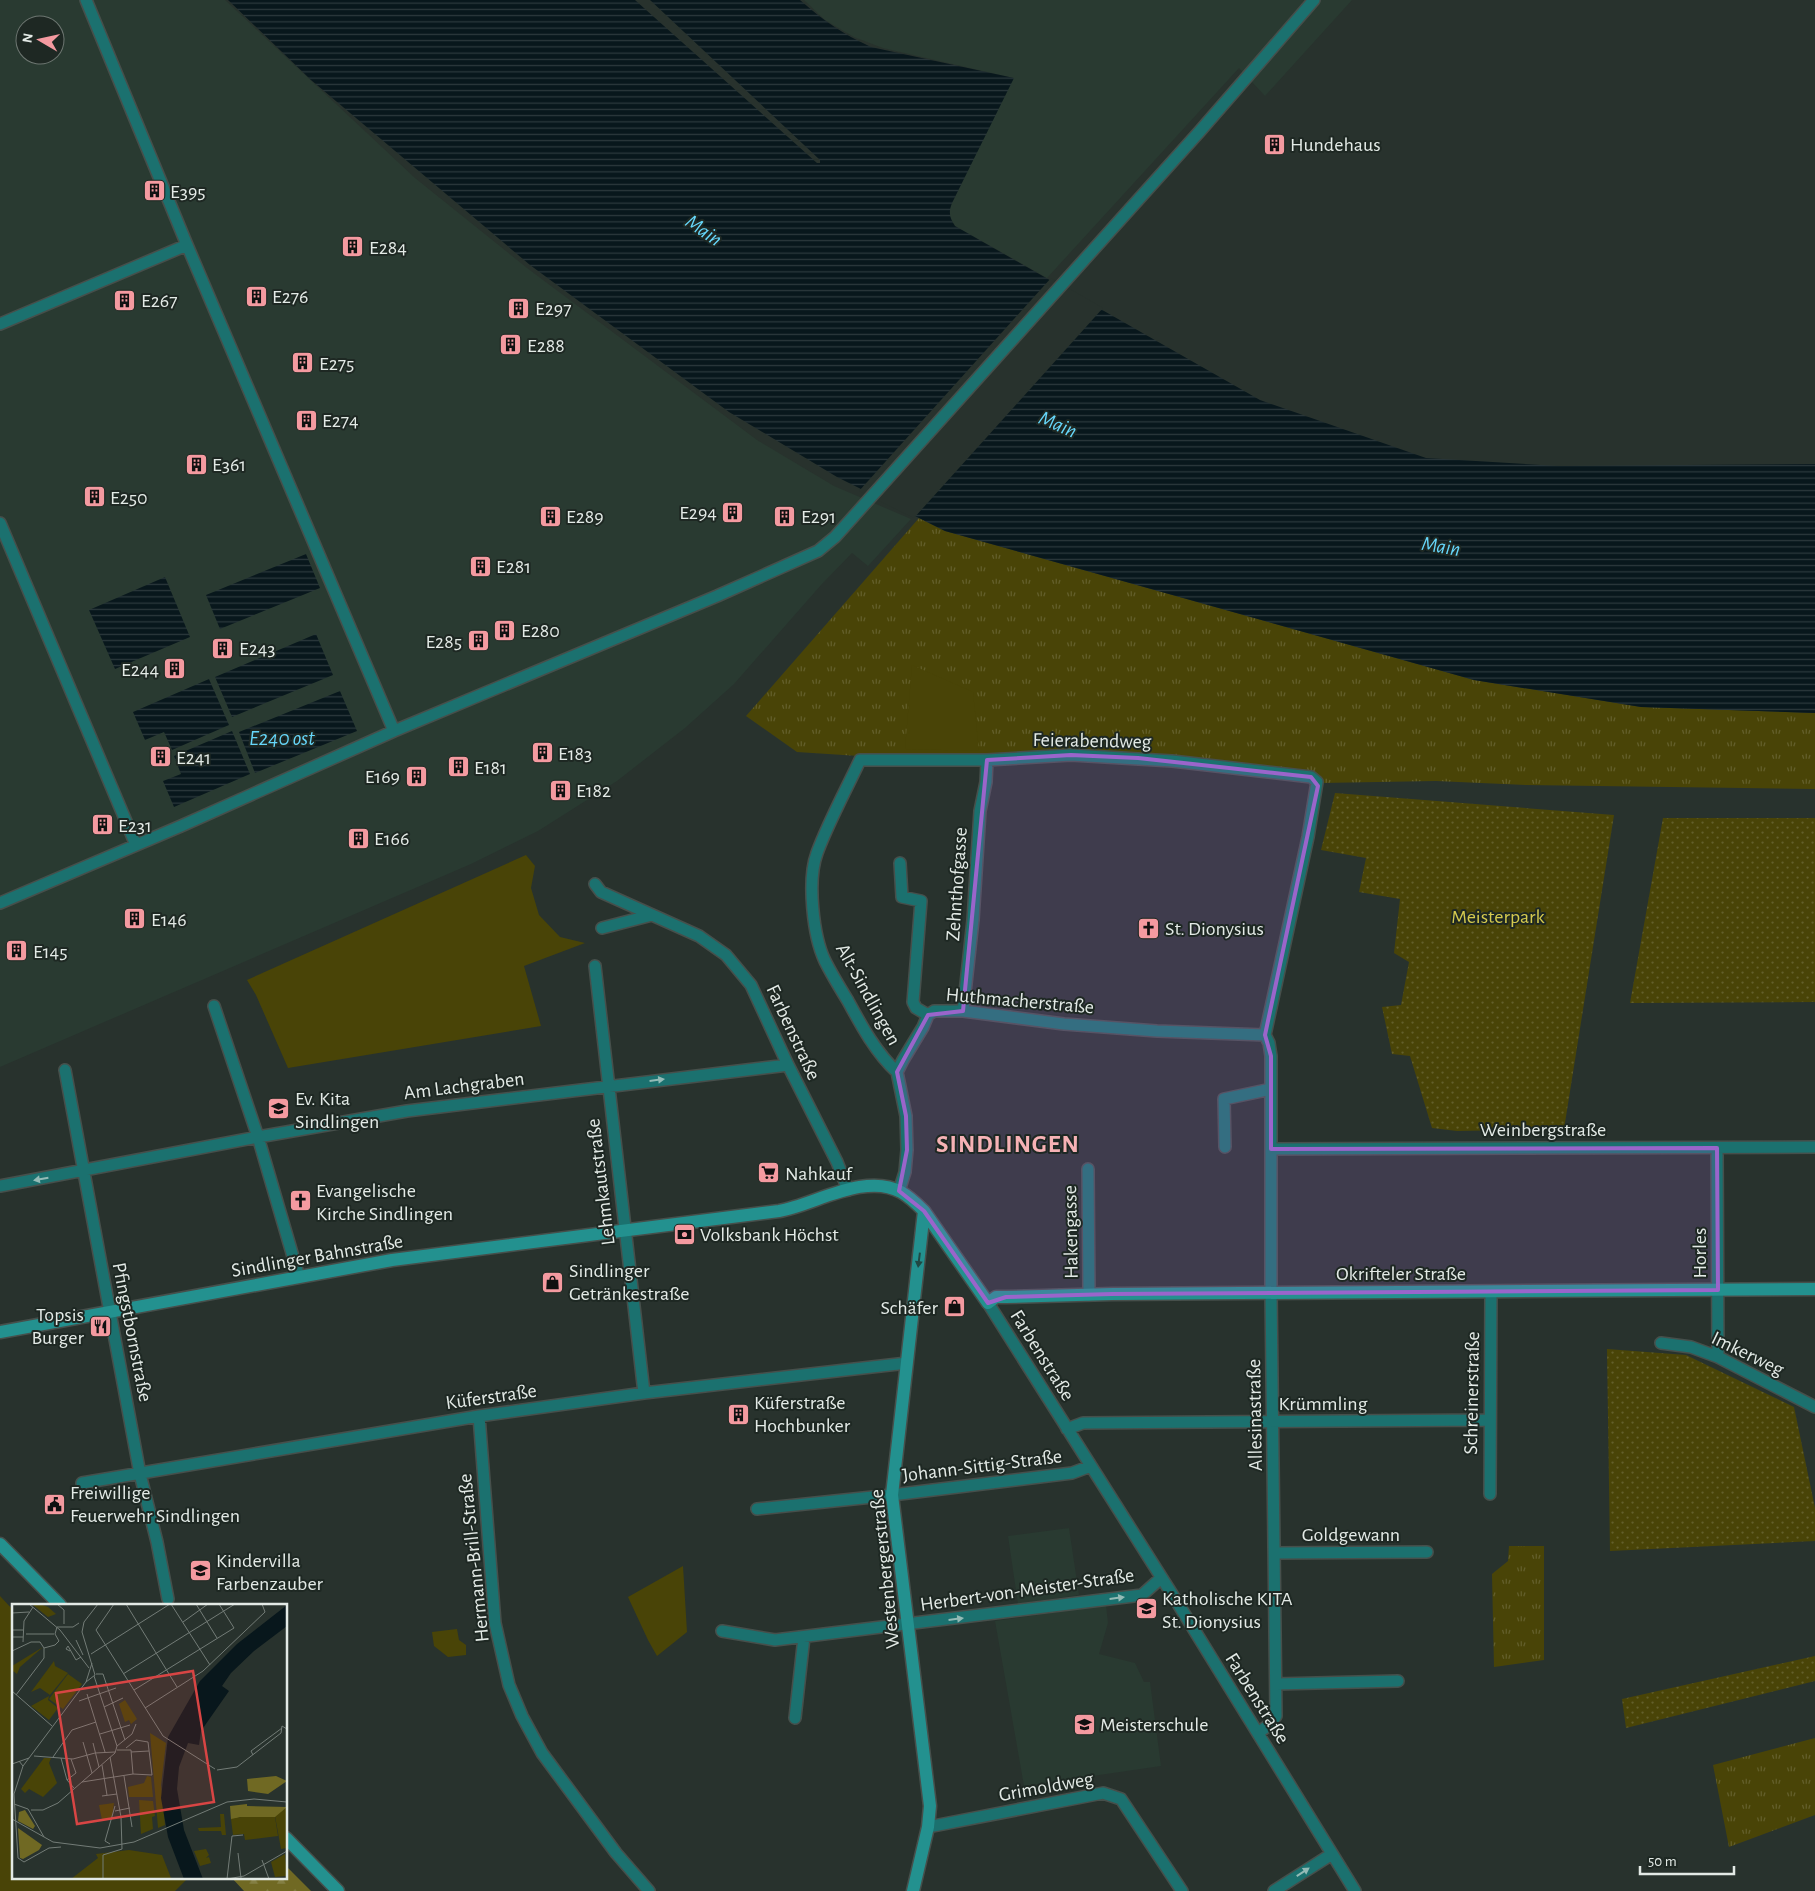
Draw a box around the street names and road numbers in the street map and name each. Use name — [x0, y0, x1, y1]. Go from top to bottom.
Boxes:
street label: Feierabendweg — [1032, 730, 1152, 752]
street label: Zehnthofgasse — [943, 826, 971, 942]
street label: Alt-Sindlingen — [832, 940, 904, 1049]
street label: Farbenstraße — [762, 982, 824, 1083]
street label: Huthmacherstraße — [945, 985, 1095, 1017]
street label: Am Lachgraben — [403, 1069, 526, 1103]
street label: Lehmkautstraße — [583, 1117, 619, 1246]
street label: Weinbergstraße — [1480, 1120, 1606, 1140]
street label: Hakengasse — [1060, 1185, 1082, 1279]
street label: Horles — [1690, 1228, 1710, 1278]
street label: Sindlinger Bahnstraße — [230, 1231, 405, 1281]
street label: Pfingstbornstraße — [109, 1261, 155, 1404]
street label: Okrifteler Straße — [1336, 1264, 1466, 1284]
street label: Farbenstraße — [1006, 1307, 1078, 1405]
street label: Imkerweg — [1708, 1328, 1787, 1380]
street label: Schreinerstraße — [1461, 1331, 1483, 1455]
street label: Allesinastraße — [1244, 1359, 1266, 1471]
street label: Küferstraße — [444, 1381, 538, 1413]
street label: Krümmling — [1279, 1394, 1368, 1414]
street label: Johann-Sittig-Straße — [901, 1446, 1063, 1486]
street label: Hermann-Brill-Straße — [455, 1473, 493, 1643]
street label: Westenbergerstraße — [867, 1488, 903, 1650]
street label: Goldgewann — [1302, 1525, 1400, 1545]
street label: Herbert-von-Meister-Straße — [919, 1565, 1135, 1615]
street label: Farbenstraße — [1221, 1650, 1293, 1748]
street label: Grimoldweg — [997, 1769, 1095, 1805]

